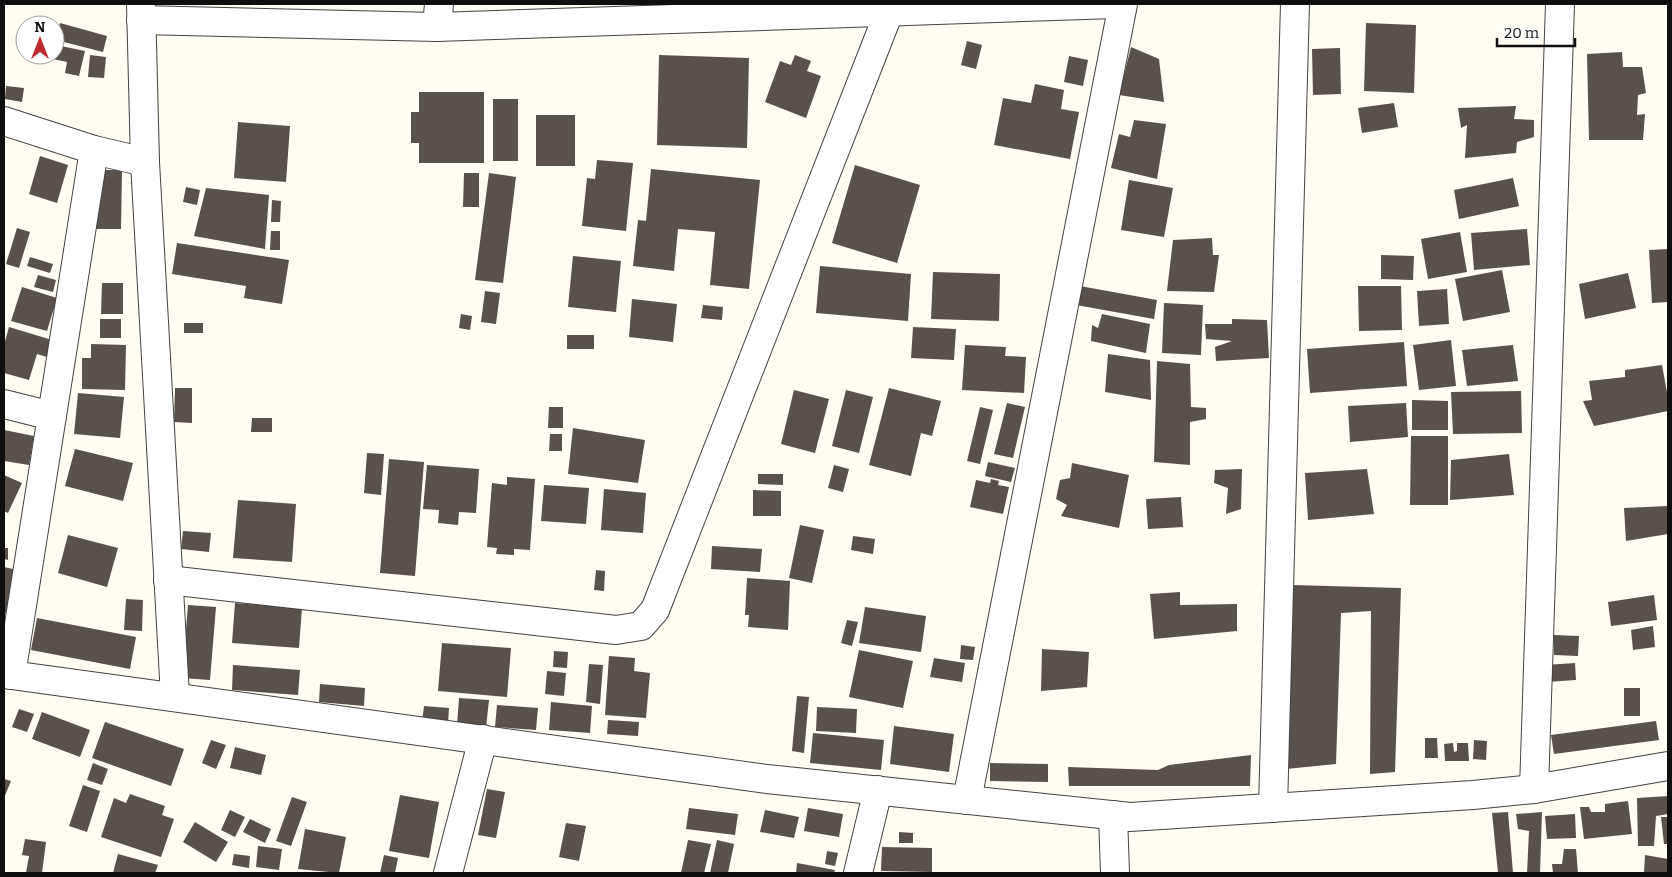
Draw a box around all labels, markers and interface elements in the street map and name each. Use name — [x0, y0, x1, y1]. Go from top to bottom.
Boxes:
north arrow — [15, 15, 65, 65]
scale bar — [1497, 15, 1574, 47]
text: N — [35, 19, 46, 36]
text: 20 m — [1504, 24, 1540, 42]

